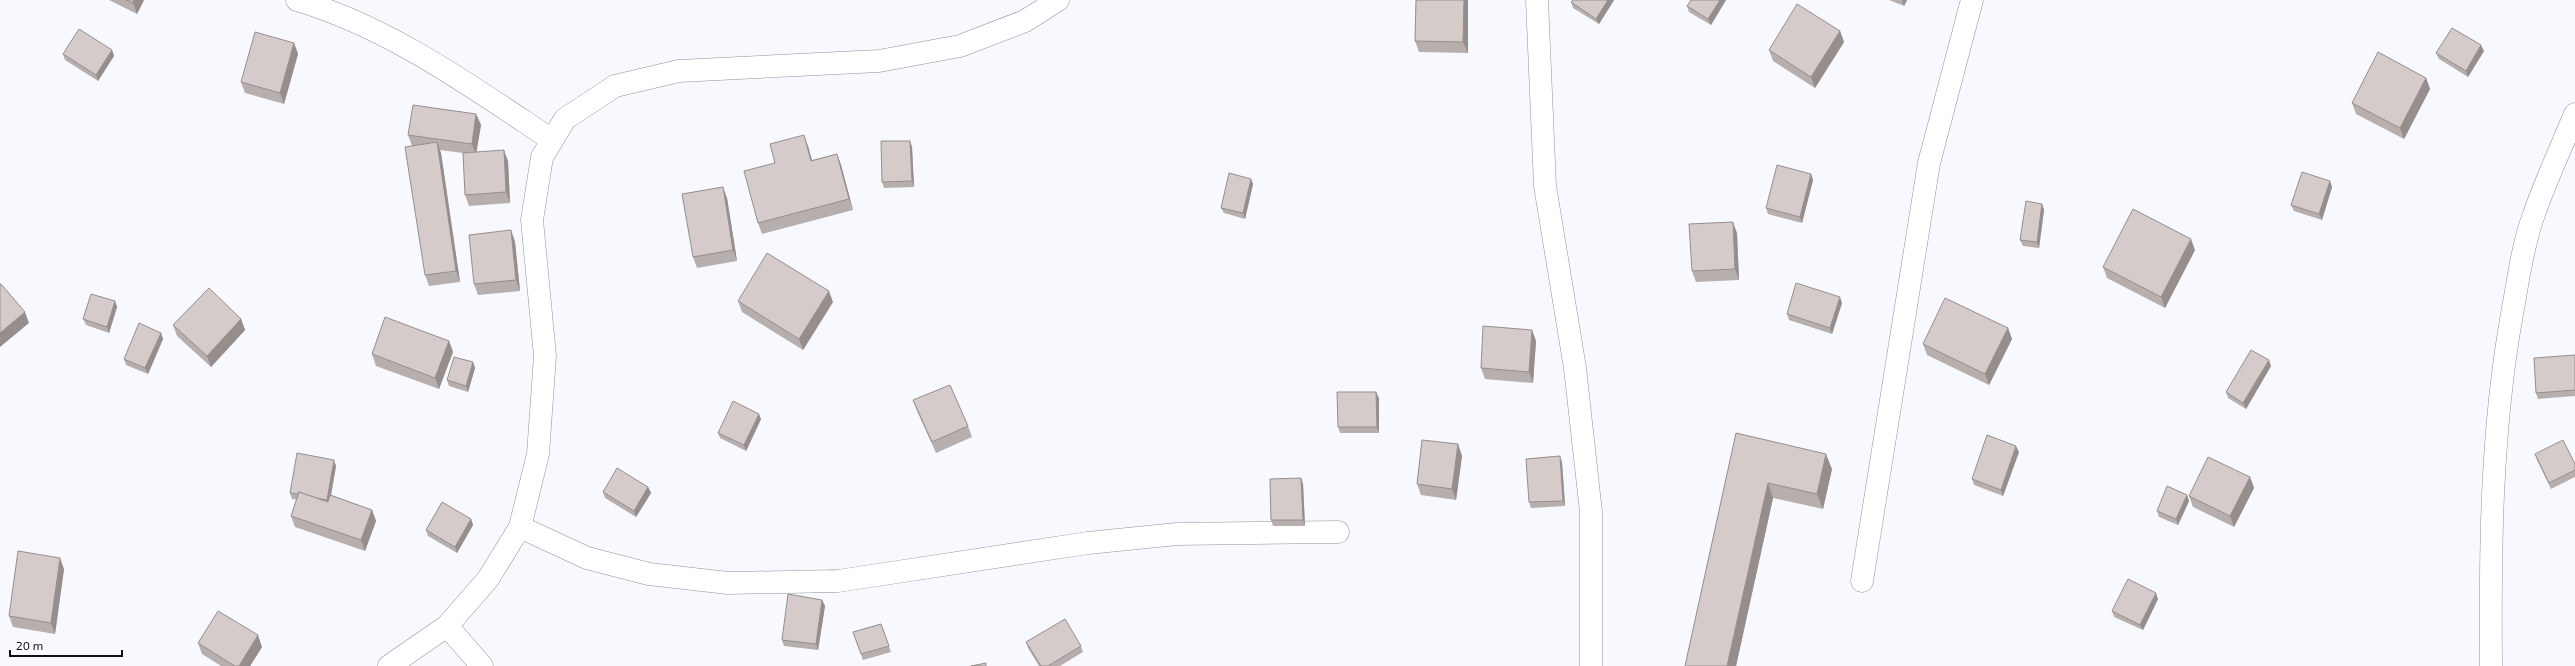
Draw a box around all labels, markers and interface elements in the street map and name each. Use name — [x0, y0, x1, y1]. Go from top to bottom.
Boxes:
scale bar — [10, 632, 122, 658]
text: 20 m — [16, 638, 43, 652]

